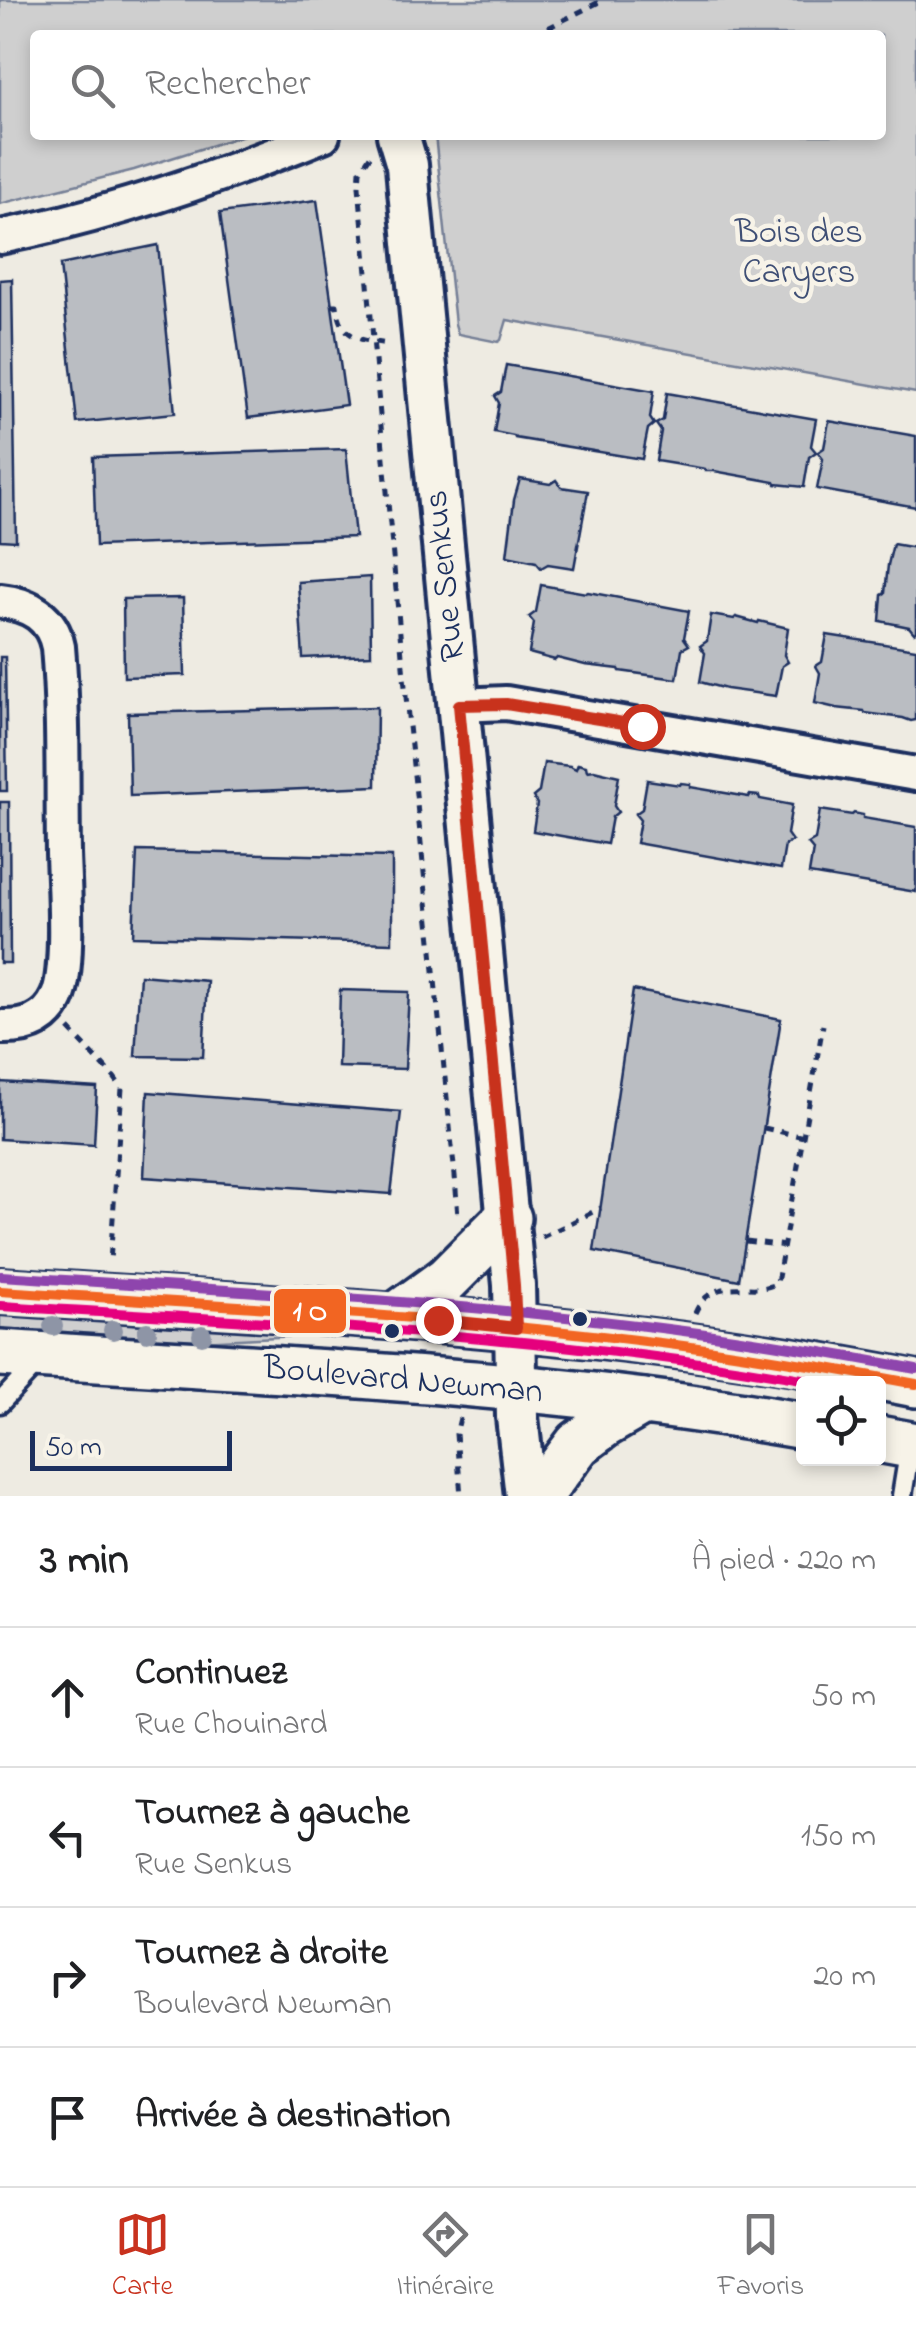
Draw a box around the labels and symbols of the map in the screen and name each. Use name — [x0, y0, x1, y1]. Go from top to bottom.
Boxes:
park label: Bois des Caryers — [734, 208, 863, 299]
street label: Rue Senkus — [412, 488, 480, 664]
route start — [620, 704, 666, 750]
line badge: 1 O — [272, 1287, 348, 1335]
text: 1 O — [293, 1293, 327, 1334]
route end — [416, 1298, 462, 1344]
unlabelled marker — [570, 1309, 590, 1329]
unlabelled marker — [382, 1321, 402, 1341]
street label: Boulevard Newman — [260, 1343, 545, 1419]
scale bar — [30, 1426, 232, 1470]

